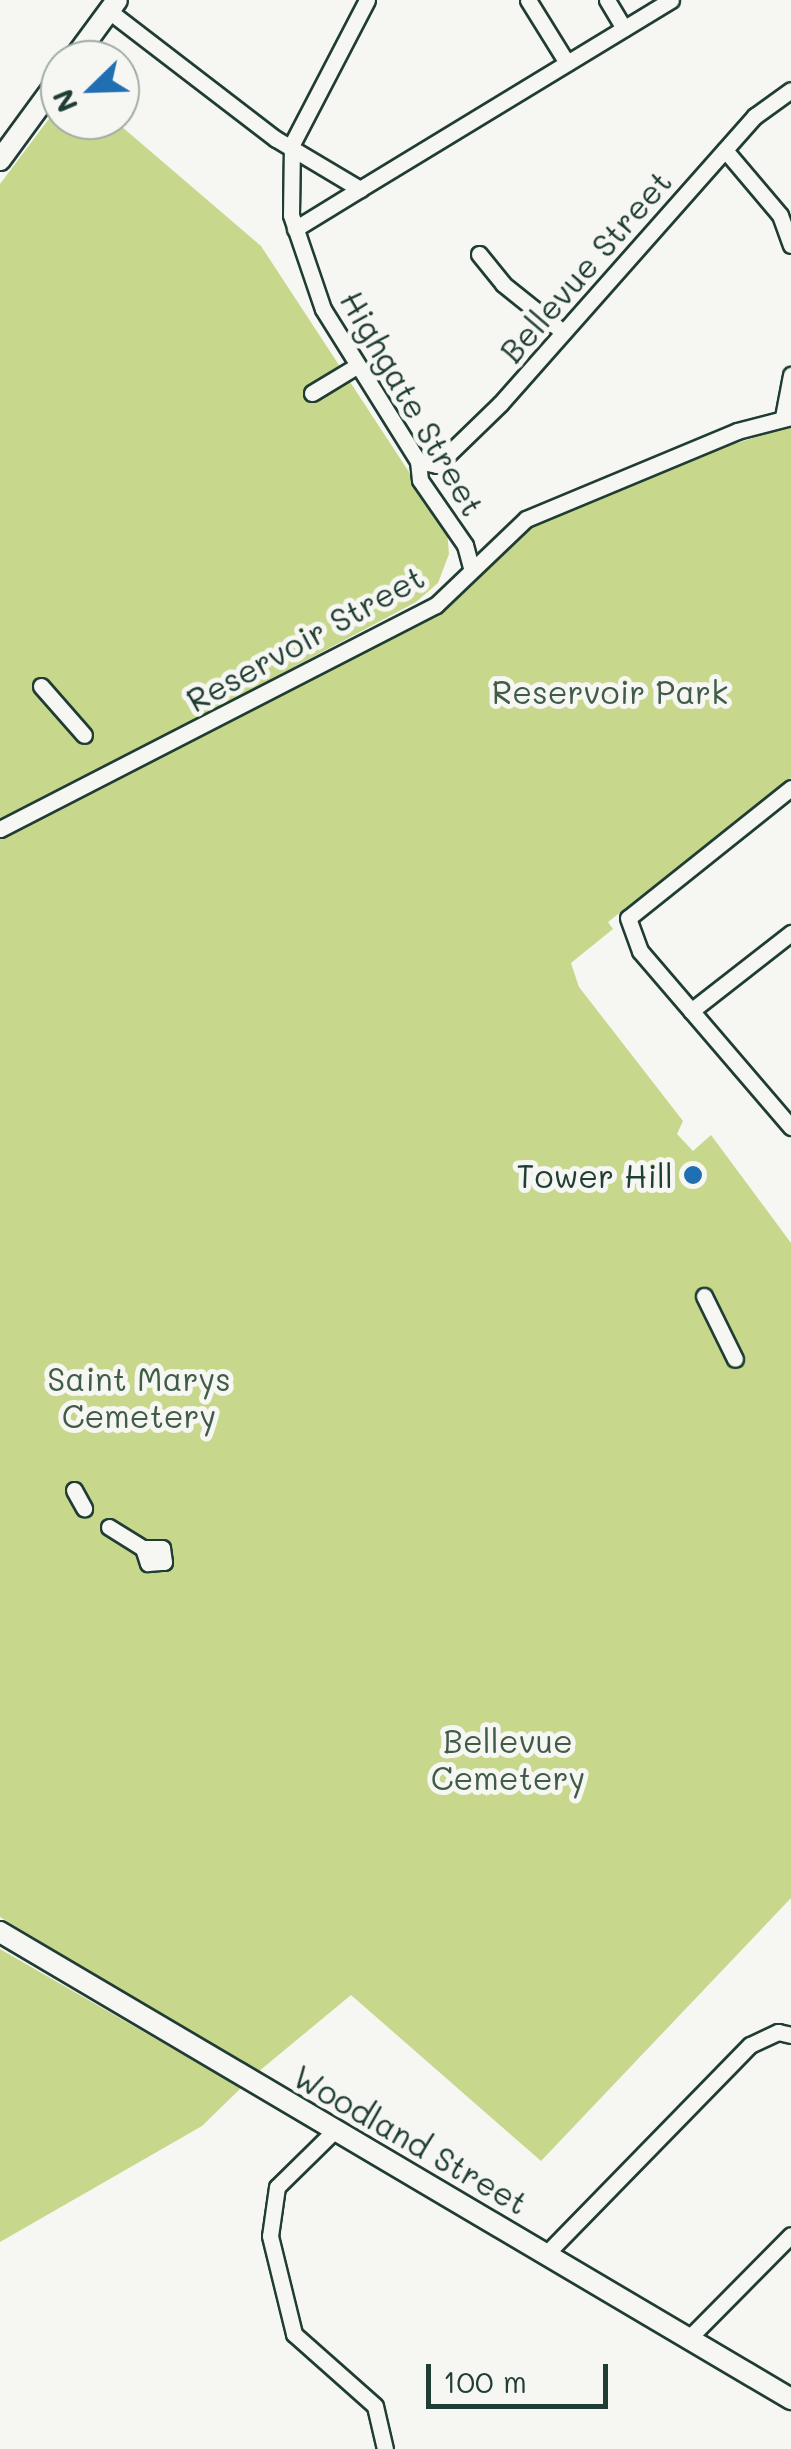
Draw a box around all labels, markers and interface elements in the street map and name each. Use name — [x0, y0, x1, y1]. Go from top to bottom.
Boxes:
north arrow — [40, 40, 140, 140]
text: N — [44, 84, 85, 118]
street label: Bellevue Street — [491, 162, 679, 370]
street label: Highgate Street — [333, 284, 493, 522]
street label: Reservoir Street — [180, 557, 430, 719]
park label: Reservoir Park — [492, 672, 728, 710]
place label: Tower Hill — [517, 1156, 673, 1194]
marker: Tower Hill — [682, 1164, 704, 1186]
park label: Saint Marys Cemetery — [47, 1360, 231, 1435]
park label: Bellevue Cemetery — [431, 1722, 585, 1797]
street label: Woodland Street — [287, 2056, 535, 2222]
scale bar — [431, 2344, 614, 2406]
text: 100 m — [443, 2361, 527, 2401]

